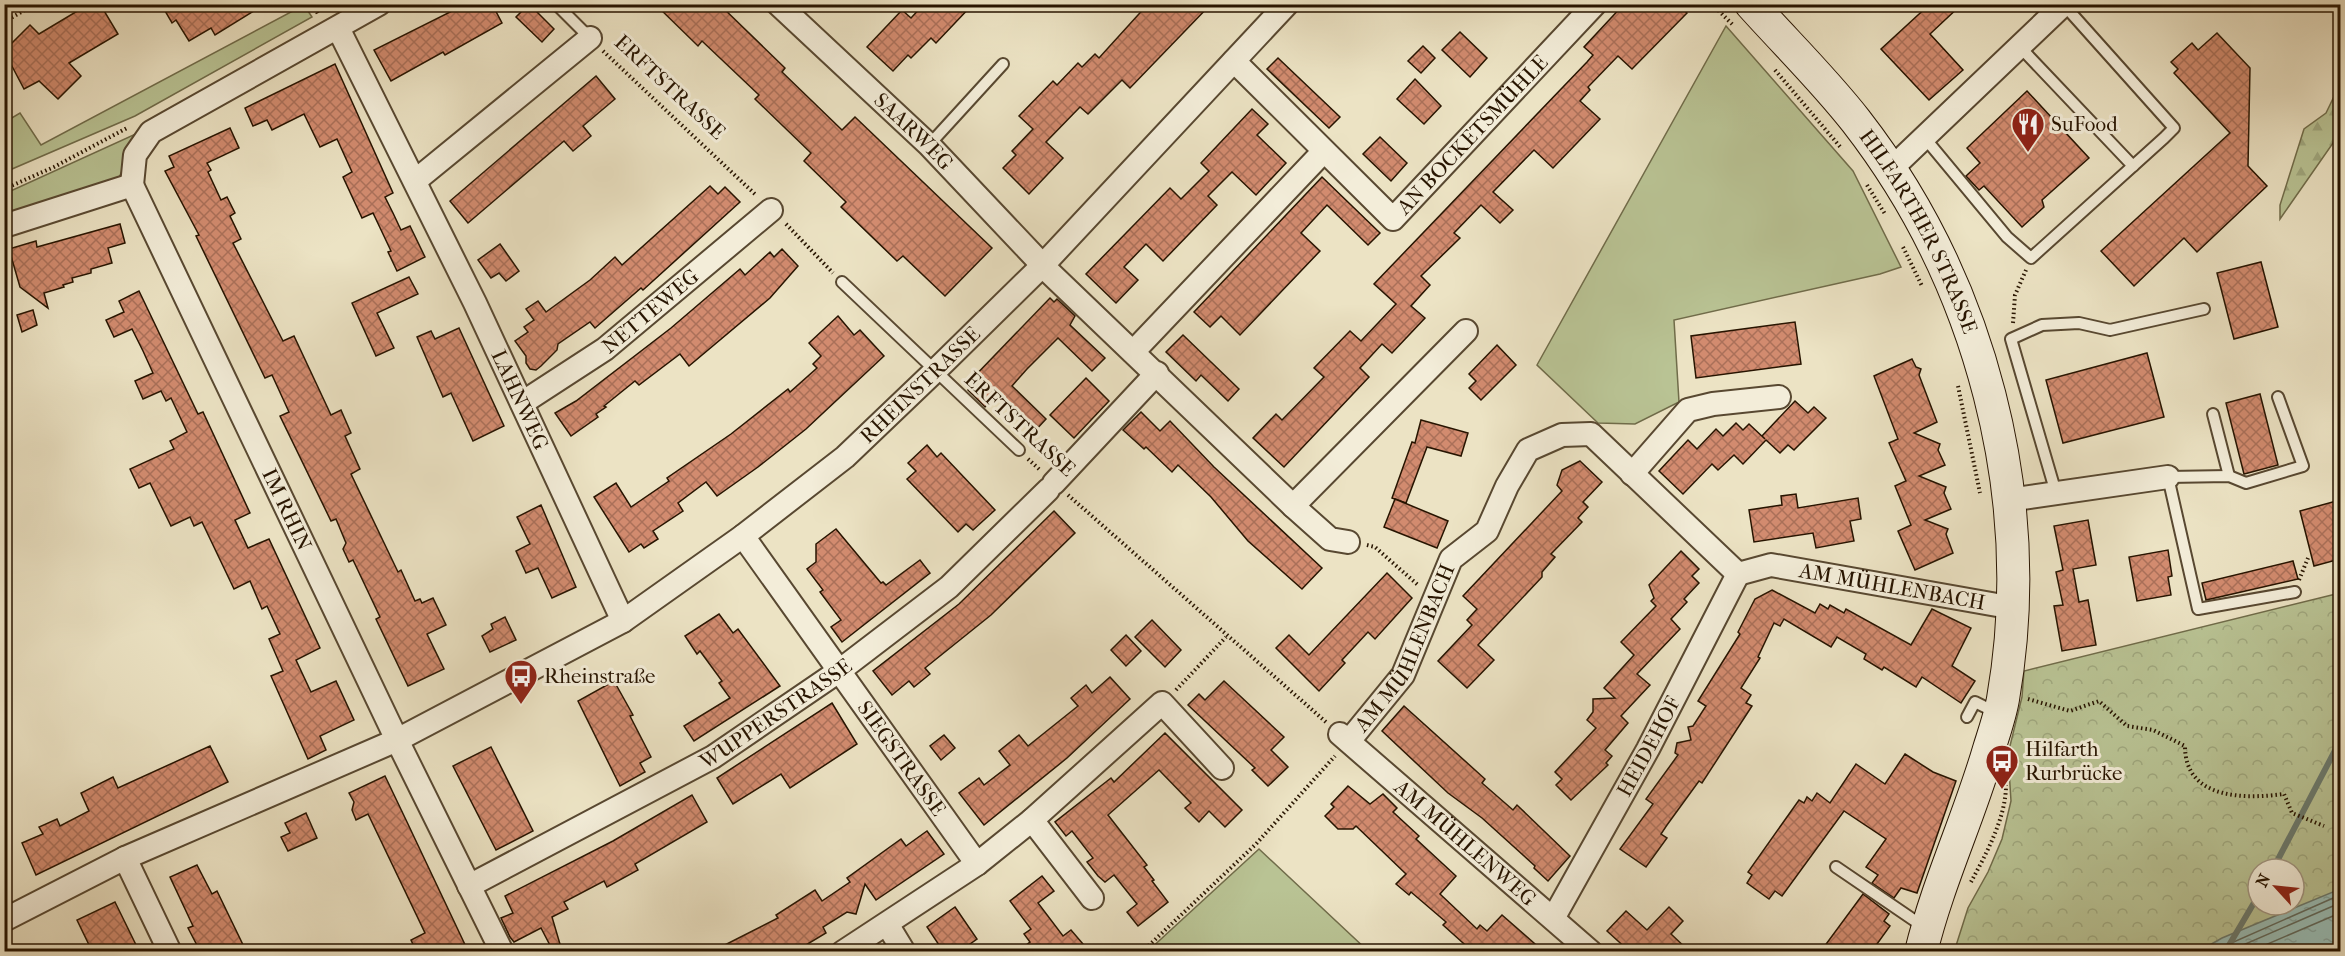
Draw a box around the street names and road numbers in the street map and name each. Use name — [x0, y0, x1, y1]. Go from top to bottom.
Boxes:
street label: ERFTSTRASSE — [610, 30, 730, 144]
street label: AN BOCKETSMÜHLE — [1391, 50, 1553, 220]
street label: SAARWEG — [869, 88, 958, 175]
street label: HILFARTHER STRASSE — [1855, 125, 1982, 337]
street label: NETTEWEG — [597, 264, 704, 358]
street label: RHEINSTRASSE — [855, 322, 985, 448]
street label: LAHNWEG — [486, 346, 554, 454]
street label: ERFTSTRASSE — [960, 367, 1080, 481]
street label: IM RHIN — [257, 465, 317, 554]
street label: AM MÜHLENBACH — [1796, 558, 1988, 615]
street label: AM MÜHLENBACH — [1349, 560, 1460, 737]
street label: WUPPERSTRASSE — [695, 654, 857, 774]
street label: HEIDEHOF — [1612, 692, 1685, 801]
street label: SIEGSTRASSE — [853, 696, 951, 820]
street label: AM MÜHLENWEG — [1389, 774, 1541, 911]

